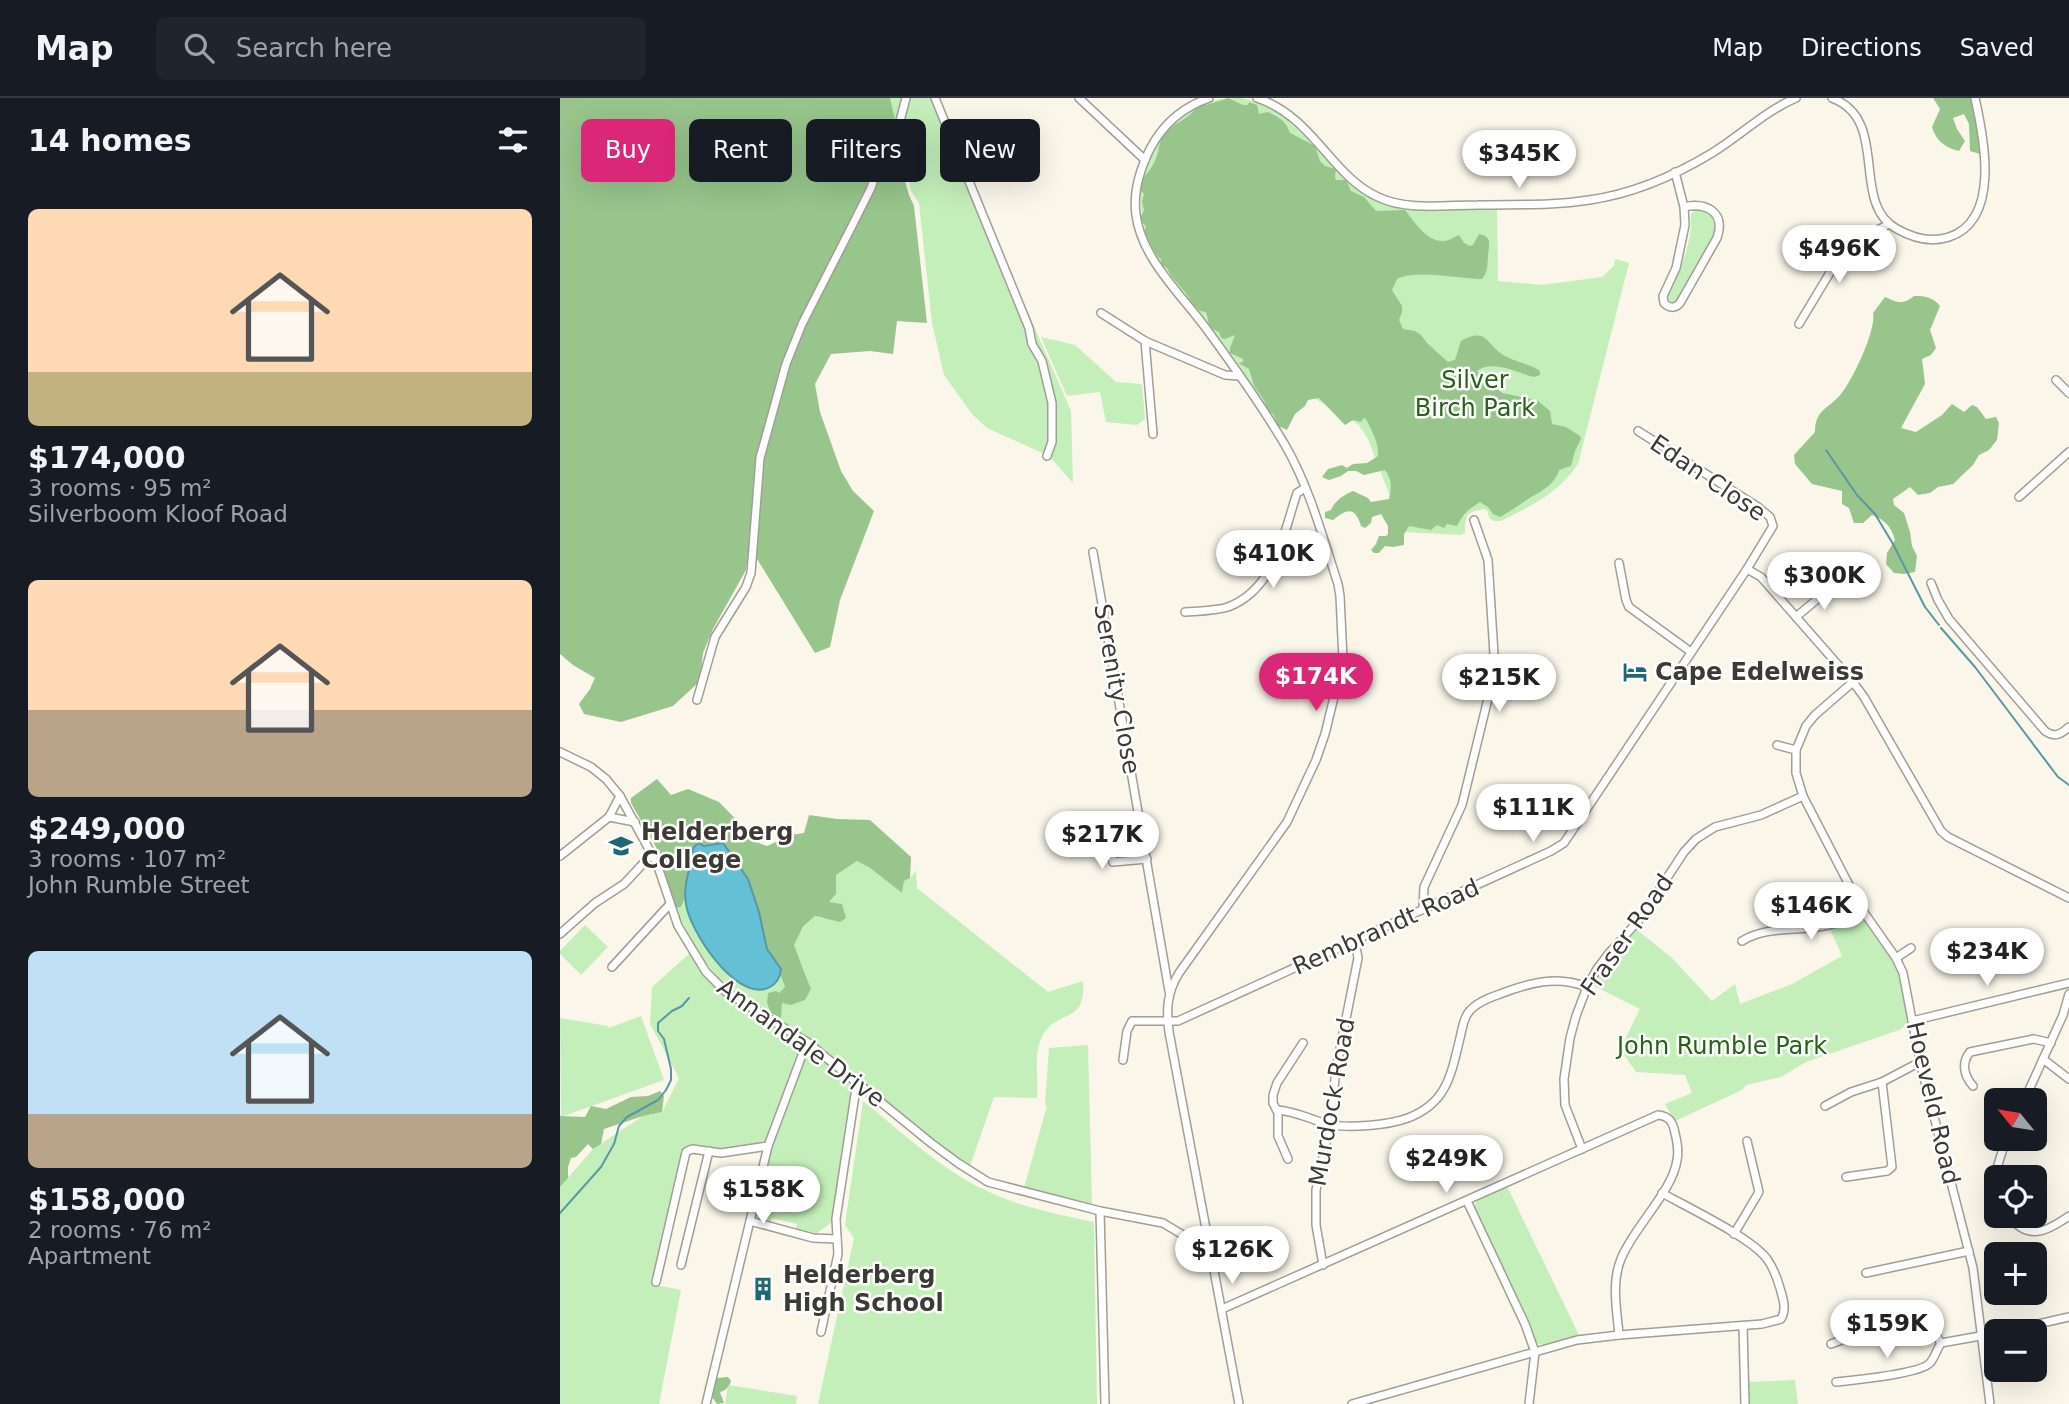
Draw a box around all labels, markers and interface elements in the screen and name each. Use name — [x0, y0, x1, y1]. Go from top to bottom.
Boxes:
search box — [156, 17, 646, 80]
text: Map — [35, 29, 114, 68]
icon: search — [180, 29, 218, 67]
text: Search here — [236, 33, 392, 63]
text: Map — [1712, 34, 1763, 62]
text: Directions — [1801, 34, 1922, 62]
text: Saved — [1960, 34, 2034, 62]
chip: Buy — [581, 119, 675, 182]
chip: Rent — [689, 119, 792, 182]
chip: Filters — [806, 119, 926, 182]
chip: New — [940, 119, 1040, 182]
icon: filters — [494, 121, 532, 159]
text: 14 homes — [28, 123, 192, 158]
pin: $345K — [1470, 130, 1568, 190]
text: $345K — [1478, 140, 1560, 166]
pin: $496K — [1790, 226, 1888, 285]
text: $496K — [1798, 235, 1880, 261]
icon: home — [217, 254, 343, 380]
park label: Silver Birch Park — [1415, 366, 1535, 422]
street label: Edan Close — [1645, 429, 1771, 527]
text: $174,000 — [28, 440, 186, 475]
text: 3 rooms · 95 m² — [28, 475, 212, 501]
text: Silverboom Kloof Road — [28, 501, 288, 527]
pin: $410K — [1224, 531, 1322, 590]
text: $410K — [1232, 540, 1314, 566]
pin: $300K — [1775, 552, 1873, 612]
text: $300K — [1783, 562, 1865, 588]
street label: Serenity Close — [1088, 602, 1146, 776]
icon: home — [217, 625, 343, 751]
pin: $174K — [1267, 654, 1365, 713]
pin: $215K — [1450, 654, 1548, 714]
hotel icon: Cape Edelweiss — [1621, 658, 1649, 686]
place label: Cape Edelweiss — [1655, 658, 1864, 686]
text: $174K — [1275, 663, 1357, 689]
text: $215K — [1458, 664, 1540, 690]
pin: $111K — [1484, 784, 1582, 844]
text: $111K — [1492, 794, 1574, 820]
text: $249,000 — [28, 811, 186, 846]
pin: $217K — [1053, 812, 1151, 871]
place label: Helderberg College — [641, 818, 793, 874]
text: $217K — [1061, 821, 1143, 847]
school or university icon: Helderberg College — [607, 832, 635, 860]
text: 3 rooms · 107 m² — [28, 846, 226, 872]
street label: Fraser Road — [1575, 869, 1679, 1001]
text: John Rumble Street — [28, 872, 250, 898]
street label: Rembrandt Road — [1288, 873, 1484, 981]
pin: $146K — [1762, 882, 1860, 942]
text: $146K — [1770, 892, 1852, 918]
pin: $234K — [1938, 928, 2036, 988]
text: $234K — [1946, 938, 2028, 964]
street label: Annandale Drive — [712, 973, 890, 1113]
icon: home — [217, 996, 343, 1122]
street label: Murdock Road — [1303, 1016, 1361, 1188]
street label: Hoeveld Road — [1901, 1019, 1965, 1187]
park label: John Rumble Park — [1615, 1032, 1827, 1060]
north arrow — [1984, 1088, 2048, 1152]
map controls — [1984, 1088, 2047, 1382]
pin: $249K — [1397, 1136, 1495, 1195]
text: $249K — [1405, 1145, 1487, 1171]
button: locate — [1984, 1165, 2047, 1228]
pin: $158K — [714, 1166, 812, 1226]
text: $158K — [722, 1176, 804, 1202]
text: $158,000 — [28, 1182, 186, 1217]
text: 2 rooms · 76 m² — [28, 1217, 212, 1243]
pin: $126K — [1183, 1226, 1281, 1286]
text: $126K — [1191, 1236, 1273, 1262]
button: + — [1984, 1242, 2047, 1305]
text: Apartment — [28, 1243, 151, 1269]
place label: Helderberg High School — [783, 1261, 944, 1317]
building icon: Helderberg High School — [749, 1275, 777, 1303]
pin: $159K — [1838, 1300, 1936, 1360]
text: $159K — [1846, 1310, 1928, 1336]
button: − — [1984, 1319, 2047, 1382]

